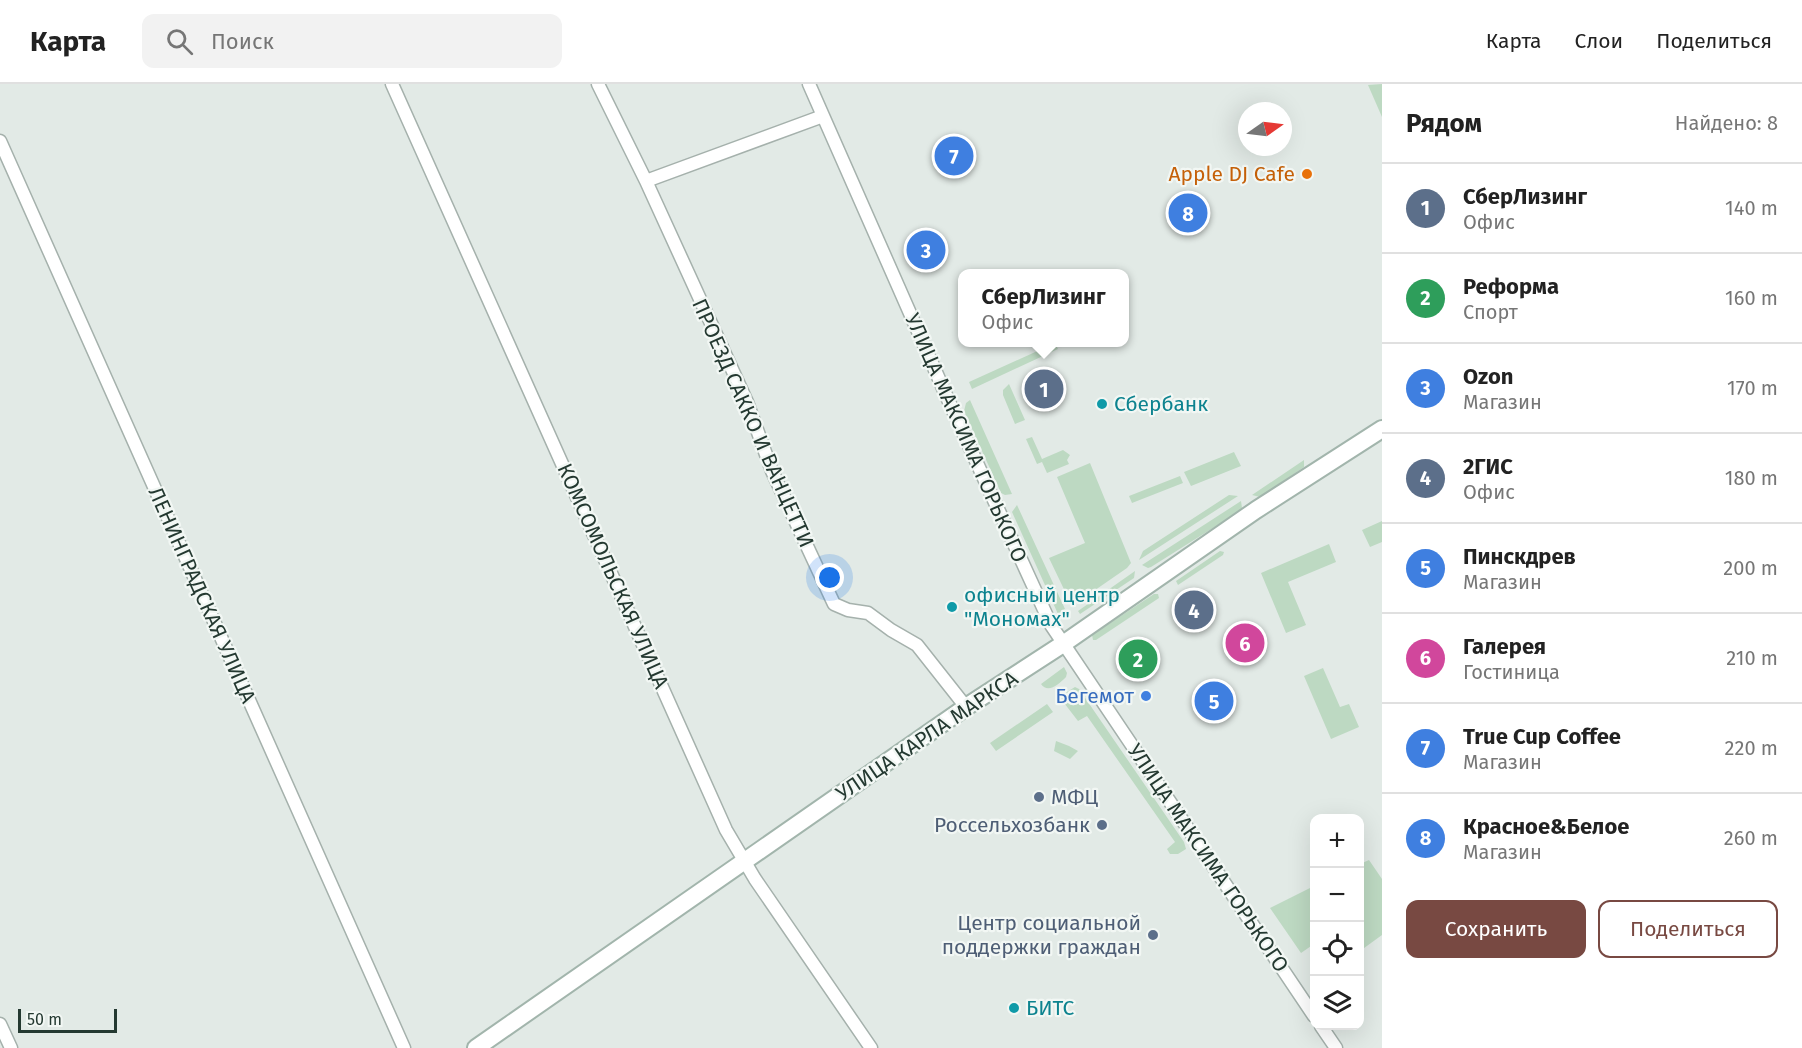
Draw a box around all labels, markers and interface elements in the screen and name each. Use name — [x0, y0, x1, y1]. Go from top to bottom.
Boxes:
search box — [142, 14, 562, 68]
text: Карта — [30, 25, 106, 58]
icon: search — [163, 25, 196, 58]
text: Поиск — [211, 28, 274, 55]
text: Карта — [1486, 28, 1542, 54]
text: Слои — [1575, 28, 1623, 54]
text: Поделиться — [1656, 28, 1772, 54]
north arrow — [1238, 102, 1292, 156]
text: Рядом — [1406, 108, 1482, 139]
text: Найдено: 8 — [1675, 111, 1778, 135]
pin: 7 — [934, 134, 974, 178]
place label: Apple DJ Cafe — [1168, 161, 1295, 187]
marker: Apple DJ Cafe — [1300, 167, 1314, 181]
text: СберЛизинг — [1463, 183, 1587, 210]
pin: 8 — [1168, 190, 1208, 236]
text: 1 — [1421, 196, 1430, 220]
text: 140 m — [1725, 196, 1778, 220]
text: Офис — [1463, 210, 1515, 234]
pin: 3 — [906, 228, 946, 272]
popup — [958, 269, 1129, 347]
text: Реформа — [1463, 273, 1559, 300]
text: СберЛизинг — [982, 283, 1105, 310]
text: 2 — [1420, 286, 1431, 310]
text: 160 m — [1725, 286, 1778, 310]
street label: ПРОЕЗД САККО И ВАНЦЕТТИ — [686, 295, 820, 551]
text: Спорт — [1463, 300, 1518, 324]
street label: УЛИЦА МАКСИМА ГОРЬКОГО — [899, 309, 1033, 567]
text: Офис — [982, 310, 1033, 334]
text: Ozon — [1463, 363, 1513, 390]
pin: 1 — [1024, 366, 1064, 412]
text: 3 — [1420, 376, 1431, 400]
text: 170 m — [1727, 376, 1778, 400]
text: Магазин — [1463, 390, 1542, 414]
place label: Сбербанк — [1114, 391, 1208, 417]
marker: Сбербанк — [1095, 397, 1109, 411]
text: 2ГИС — [1463, 453, 1513, 480]
street label: КОМСОМОЛЬСКАЯ УЛИЦА — [552, 459, 674, 693]
text: 4 — [1420, 466, 1431, 490]
text: 180 m — [1725, 466, 1778, 490]
text: Офис — [1463, 480, 1515, 504]
street label: ЛЕНИНГРАДСКАЯ УЛИЦА — [143, 483, 261, 707]
text: Пинскдрев — [1463, 543, 1576, 570]
text: 5 — [1420, 556, 1431, 580]
text: 200 m — [1723, 556, 1778, 580]
your location — [815, 563, 844, 592]
text: Магазин — [1463, 570, 1542, 594]
place label: офисный центр "Мономах" — [964, 582, 1120, 632]
pin: 4 — [1174, 588, 1214, 632]
marker: офисный центр "Мономах" — [945, 600, 959, 614]
pin: 6 — [1226, 620, 1264, 666]
text: Галерея — [1463, 633, 1546, 660]
pin: 2 — [1118, 636, 1158, 682]
text: 6 — [1420, 646, 1431, 670]
text: 210 m — [1726, 646, 1778, 670]
text: Гостиница — [1463, 660, 1560, 684]
street label: УЛИЦА КАРЛА МАРКСА — [831, 665, 1023, 807]
pin: 5 — [1194, 678, 1234, 724]
place label: Бегемот — [1055, 683, 1135, 709]
marker: Бегемот — [1139, 689, 1153, 703]
text: True Cup Coffee — [1463, 723, 1621, 750]
text: 7 — [1421, 736, 1430, 760]
text: 220 m — [1725, 736, 1778, 760]
street label: УЛИЦА МАКСИМА ГОРЬКОГО — [1122, 739, 1294, 977]
text: Магазин — [1463, 750, 1542, 774]
place label: МФЦ — [1051, 784, 1098, 810]
marker: МФЦ — [1032, 790, 1046, 804]
place label: Россельхозбанк — [934, 812, 1090, 838]
text: Красное&Белое — [1463, 813, 1629, 840]
map controls — [1310, 814, 1364, 1030]
button: + — [1310, 814, 1364, 868]
marker: Россельхозбанк — [1095, 818, 1109, 832]
text: 8 — [1420, 826, 1431, 850]
text: 260 m — [1724, 826, 1778, 850]
text: Магазин — [1463, 840, 1542, 864]
button: − — [1310, 868, 1364, 922]
button: Сохранить — [1406, 900, 1586, 958]
button: Поделиться — [1598, 900, 1778, 958]
place label: Центр социальной поддержки граждан — [942, 910, 1141, 960]
button: locate — [1310, 922, 1364, 976]
marker: Центр социальной поддержки граждан — [1146, 928, 1160, 942]
button: layers — [1310, 976, 1364, 1030]
place label: БИТС — [1026, 995, 1075, 1021]
marker: БИТС — [1007, 1001, 1021, 1015]
scale bar — [18, 1006, 117, 1034]
text: 50 m — [27, 1010, 62, 1029]

